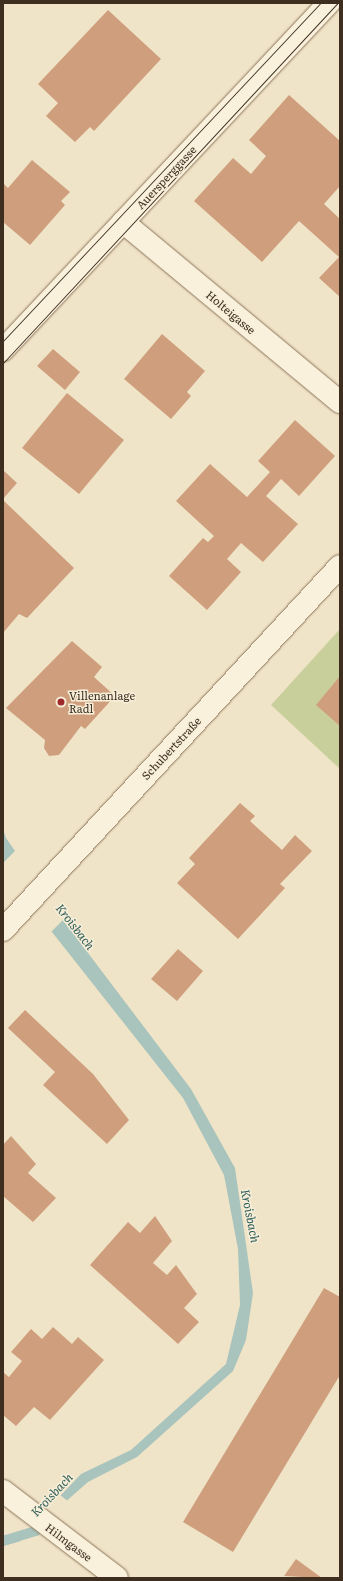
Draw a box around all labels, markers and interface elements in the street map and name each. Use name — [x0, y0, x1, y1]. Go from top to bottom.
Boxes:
street label: Auersperggasse — [133, 143, 199, 211]
street label: Holteigasse — [204, 288, 258, 336]
place label: Villenanlage Radl — [69, 689, 135, 715]
marker: Villenanlage Radl — [56, 697, 66, 707]
street label: Schubertstraße — [139, 714, 203, 782]
water label: Kroisbach — [53, 901, 97, 953]
water label: Kroisbach — [238, 1188, 262, 1244]
water label: Kroisbach — [28, 1470, 76, 1520]
street label: Hilmgasse — [43, 1520, 95, 1564]

